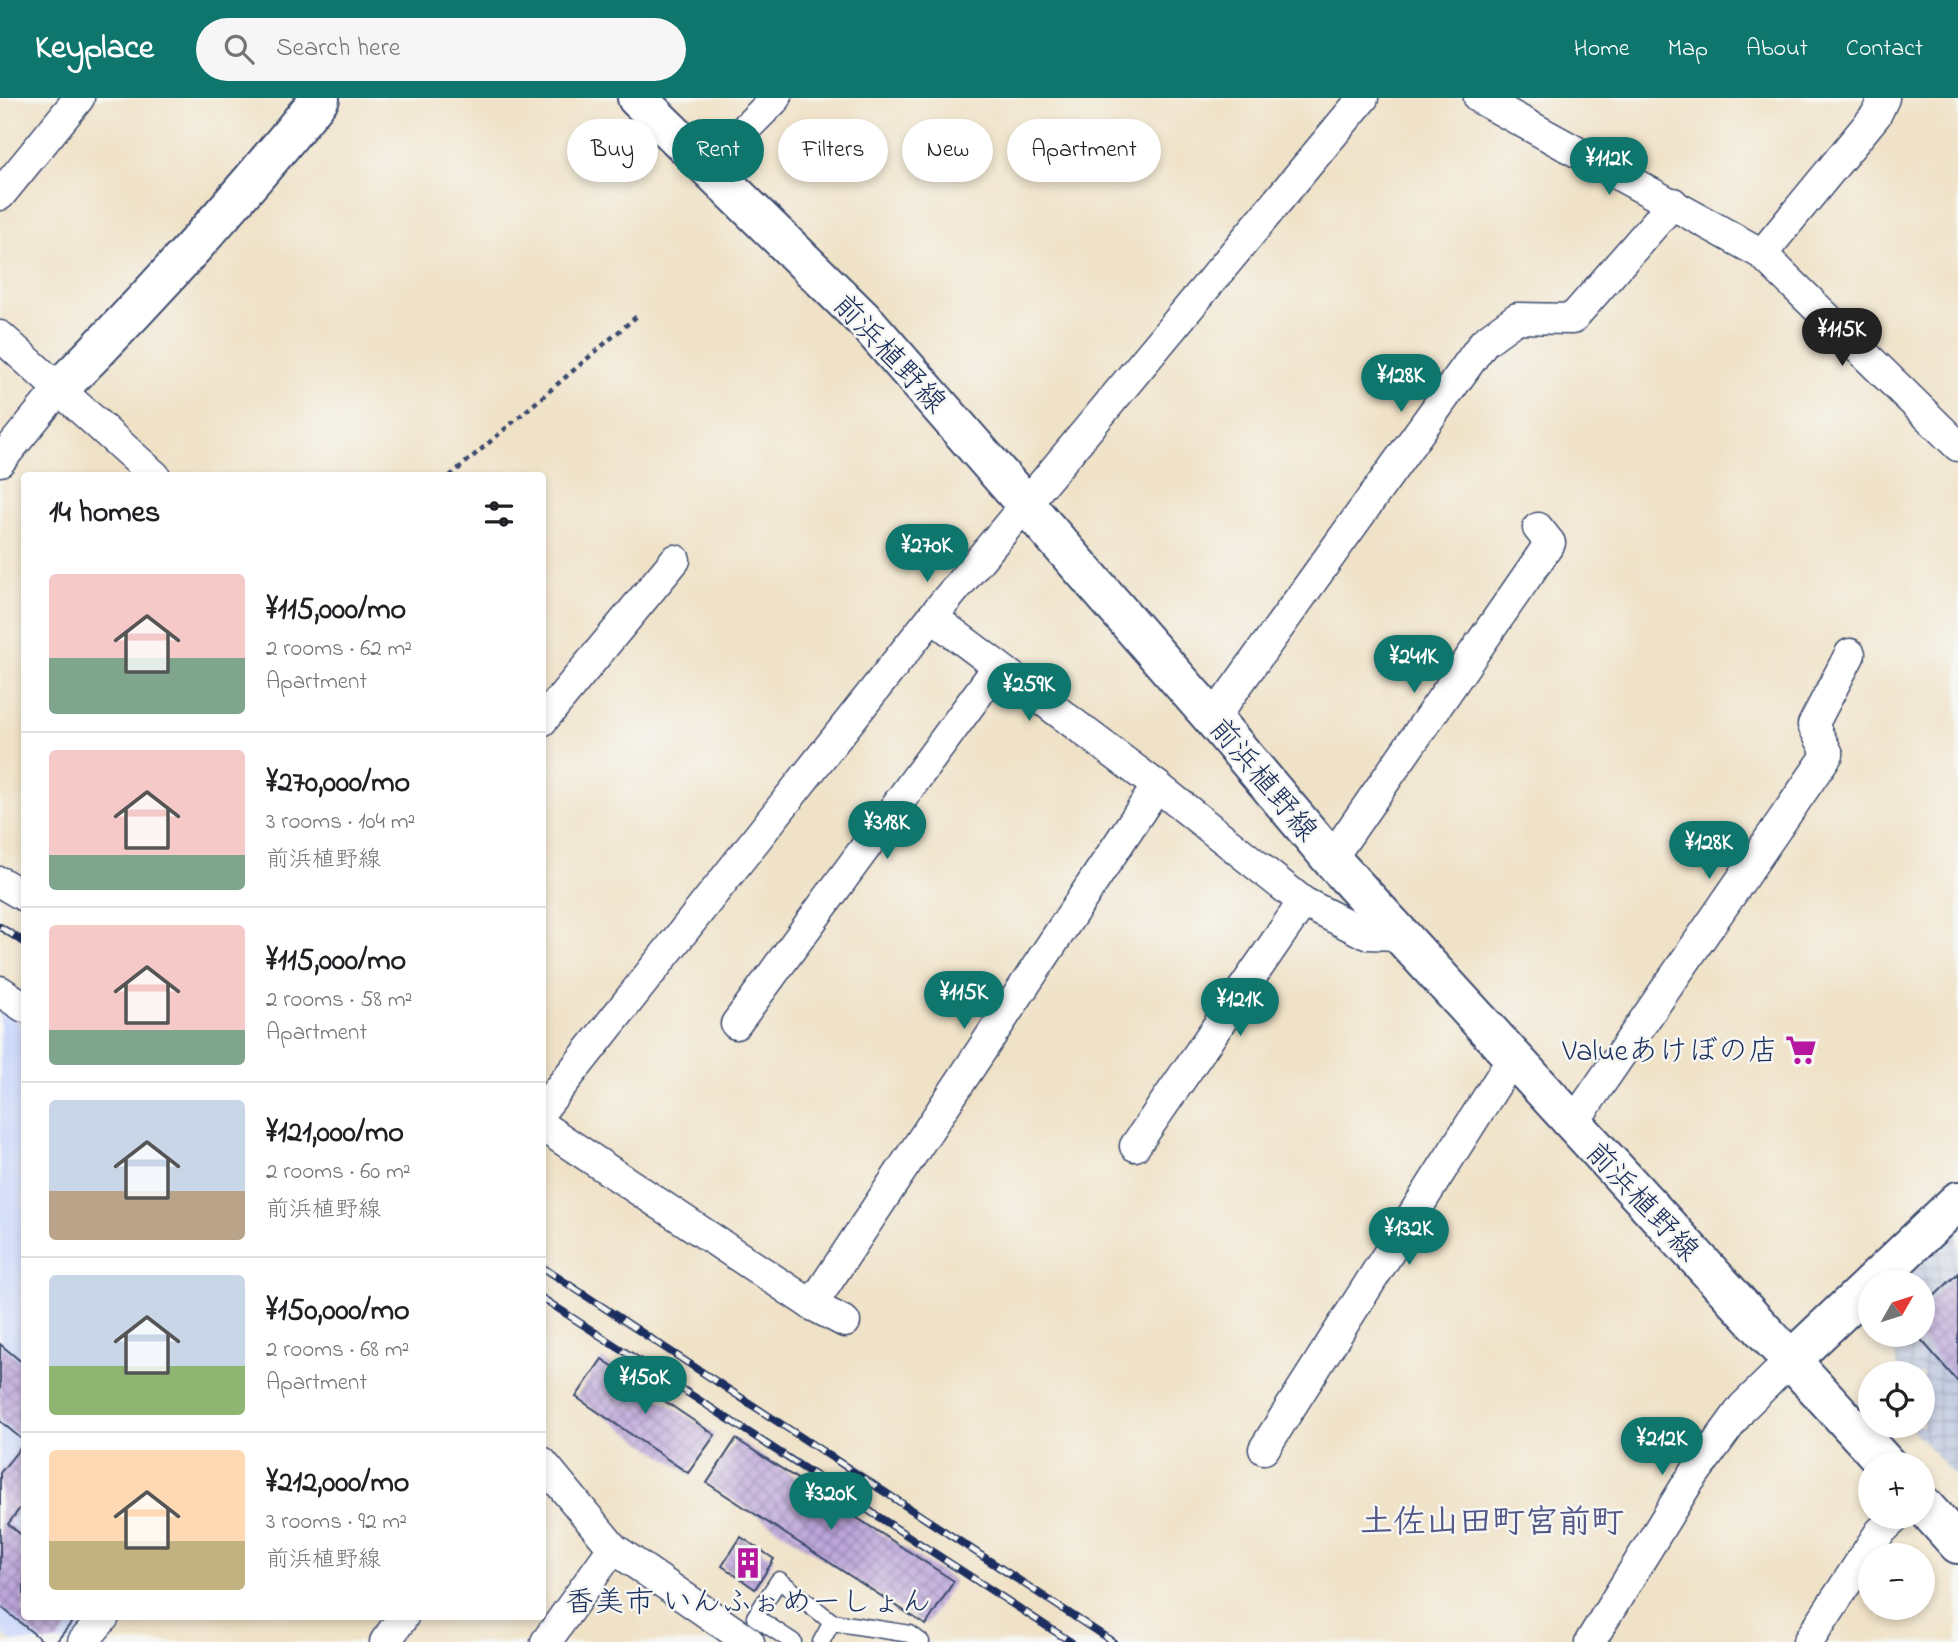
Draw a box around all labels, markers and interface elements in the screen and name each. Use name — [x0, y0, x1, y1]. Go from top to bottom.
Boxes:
search box — [196, 18, 686, 81]
text: Keyplace — [35, 25, 154, 73]
icon: search — [220, 30, 258, 68]
text: Search here — [276, 30, 400, 68]
text: Home — [1574, 32, 1630, 67]
text: Map — [1668, 32, 1708, 67]
text: About — [1746, 32, 1808, 67]
text: Contact — [1846, 32, 1923, 67]
chip: Buy — [567, 119, 658, 182]
chip: Rent — [672, 119, 764, 182]
chip: Filters — [778, 119, 888, 182]
chip: New — [902, 119, 993, 182]
chip: Apartment — [1007, 119, 1161, 182]
pin: ¥112K — [1560, 138, 1658, 197]
text: ¥112K — [1586, 143, 1632, 176]
street label: 前浜植野線 — [821, 285, 955, 425]
pin: ¥115K — [1793, 308, 1891, 368]
text: ¥115K — [1818, 314, 1866, 347]
pin: ¥128K — [1352, 354, 1450, 414]
text: ¥128K — [1377, 360, 1425, 393]
text: 14 homes — [49, 492, 160, 536]
icon: filters — [480, 495, 518, 533]
pin: ¥270K — [878, 524, 976, 584]
text: ¥270K — [902, 530, 952, 563]
text: ¥115,000/mo — [266, 589, 406, 633]
icon: home — [105, 602, 189, 686]
text: 2 rooms · 62 m² — [266, 633, 412, 666]
pin: ¥241K — [1365, 636, 1463, 695]
text: ¥241K — [1390, 641, 1438, 674]
pin: ¥259K — [980, 664, 1078, 723]
text: Apartment — [266, 666, 367, 699]
text: ¥259K — [1003, 669, 1055, 702]
street label: 前浜植野線 — [1197, 709, 1327, 853]
text: ¥270,000/mo — [266, 762, 410, 806]
icon: home — [105, 778, 189, 862]
pin: ¥318K — [838, 802, 936, 861]
text: 3 rooms · 104 m² — [266, 806, 415, 839]
text: ¥318K — [864, 807, 910, 840]
pin: ¥128K — [1660, 822, 1758, 881]
text: ¥128K — [1685, 827, 1733, 860]
text: 前浜植野線 — [266, 844, 381, 877]
text: ¥115,000/mo — [266, 940, 406, 984]
icon: home — [105, 953, 189, 1037]
pin: ¥115K — [915, 972, 1013, 1031]
text: ¥115K — [940, 977, 988, 1010]
pin: ¥121K — [1191, 978, 1289, 1038]
text: 2 rooms · 58 m² — [266, 984, 412, 1017]
text: ¥121K — [1217, 984, 1263, 1017]
text: Apartment — [266, 1017, 367, 1050]
place label: Valueあけぼの店 — [1561, 1031, 1778, 1075]
supermarket icon: Valueあけぼの店 — [1784, 1033, 1818, 1067]
text: ¥121,000/mo — [266, 1112, 404, 1156]
icon: home — [105, 1128, 189, 1212]
street label: 前浜植野線 — [1574, 1133, 1708, 1273]
text: 2 rooms · 60 m² — [266, 1156, 411, 1189]
text: 前浜植野線 — [266, 1194, 381, 1227]
pin: ¥132K — [1360, 1208, 1458, 1267]
text: ¥132K — [1385, 1213, 1433, 1246]
north arrow — [1858, 1270, 1936, 1348]
map controls — [1858, 1270, 1935, 1620]
text: ¥150,000/mo — [266, 1290, 410, 1334]
icon: home — [105, 1303, 189, 1387]
text: 2 rooms · 68 m² — [266, 1334, 409, 1367]
pin: ¥150K — [596, 1356, 694, 1416]
button: locate — [1858, 1361, 1935, 1438]
text: ¥150K — [620, 1362, 670, 1395]
text: Apartment — [266, 1367, 367, 1400]
pin: ¥212K — [1613, 1418, 1711, 1477]
text: ¥212K — [1637, 1423, 1687, 1456]
button: + — [1858, 1452, 1935, 1529]
text: ¥212,000/mo — [266, 1462, 409, 1506]
pin: ¥320K — [782, 1472, 880, 1532]
icon: home — [105, 1478, 189, 1562]
text: ¥320K — [806, 1478, 857, 1511]
district label: 土佐山田町宮前町 — [1360, 1500, 1624, 1548]
text: 3 rooms · 92 m² — [266, 1506, 407, 1539]
button: − — [1858, 1543, 1935, 1620]
text: 前浜植野線 — [266, 1544, 381, 1577]
building icon: 香美市 いんふぉめーしょん — [731, 1546, 765, 1580]
place label: 香美市 いんふぉめーしょん — [565, 1582, 931, 1626]

